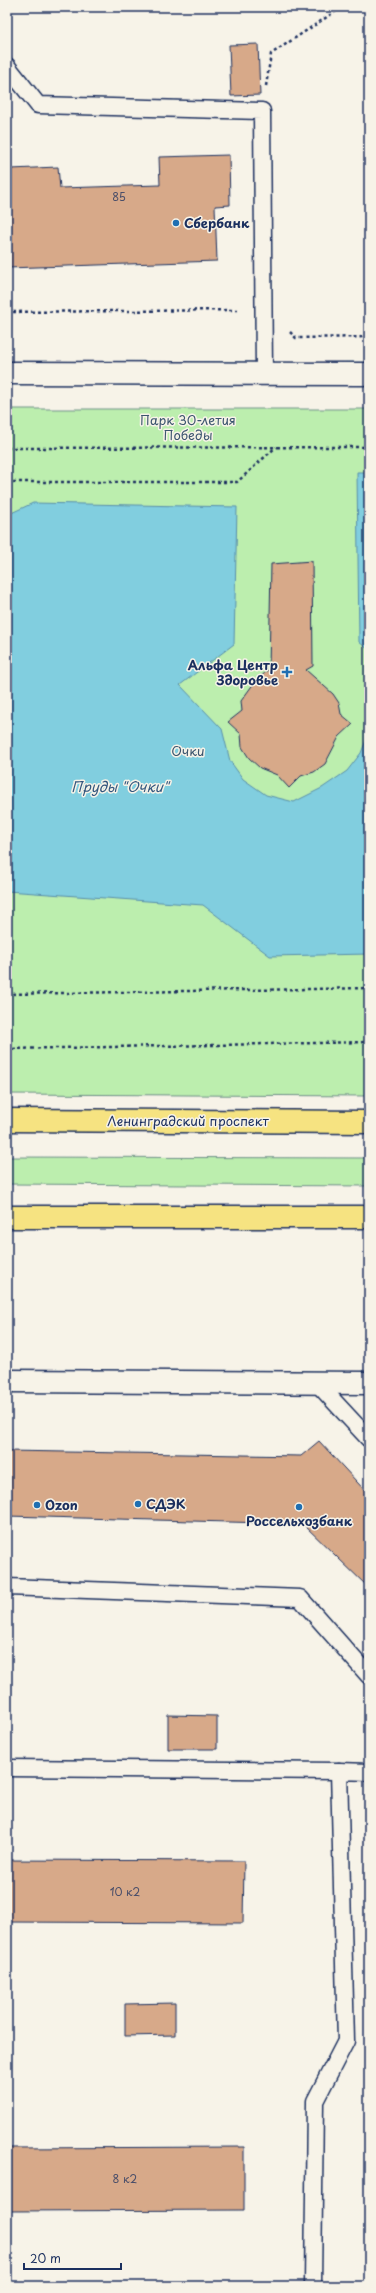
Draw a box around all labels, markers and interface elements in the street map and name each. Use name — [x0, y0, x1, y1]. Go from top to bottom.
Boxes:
house number: 85 — [112, 188, 126, 205]
place label: Сбербанк — [184, 213, 250, 232]
marker: Сбербанк — [171, 218, 181, 228]
park label: Парк 30-летия Победы — [140, 410, 236, 444]
place label: Альфа Центр Здоровье — [188, 655, 278, 689]
marker: Альфа Центр Здоровье — [281, 666, 293, 678]
park label: Очки — [171, 741, 205, 760]
water label: Пруды "Очки" — [71, 776, 171, 797]
street label: Ленинградский проспект — [107, 1111, 269, 1130]
place label: СДЭК — [146, 1494, 186, 1513]
place label: Ozon — [45, 1495, 78, 1514]
marker: СДЭК — [133, 1499, 143, 1509]
marker: Ozon — [32, 1500, 42, 1510]
marker: Россельхозбанк — [294, 1502, 304, 1512]
place label: Россельхозбанк — [246, 1511, 353, 1530]
house number: 10 к2 — [110, 1883, 141, 1900]
house number: 8 к2 — [113, 2170, 138, 2187]
scale bar — [24, 2245, 121, 2271]
text: 20 m — [30, 2249, 61, 2267]

